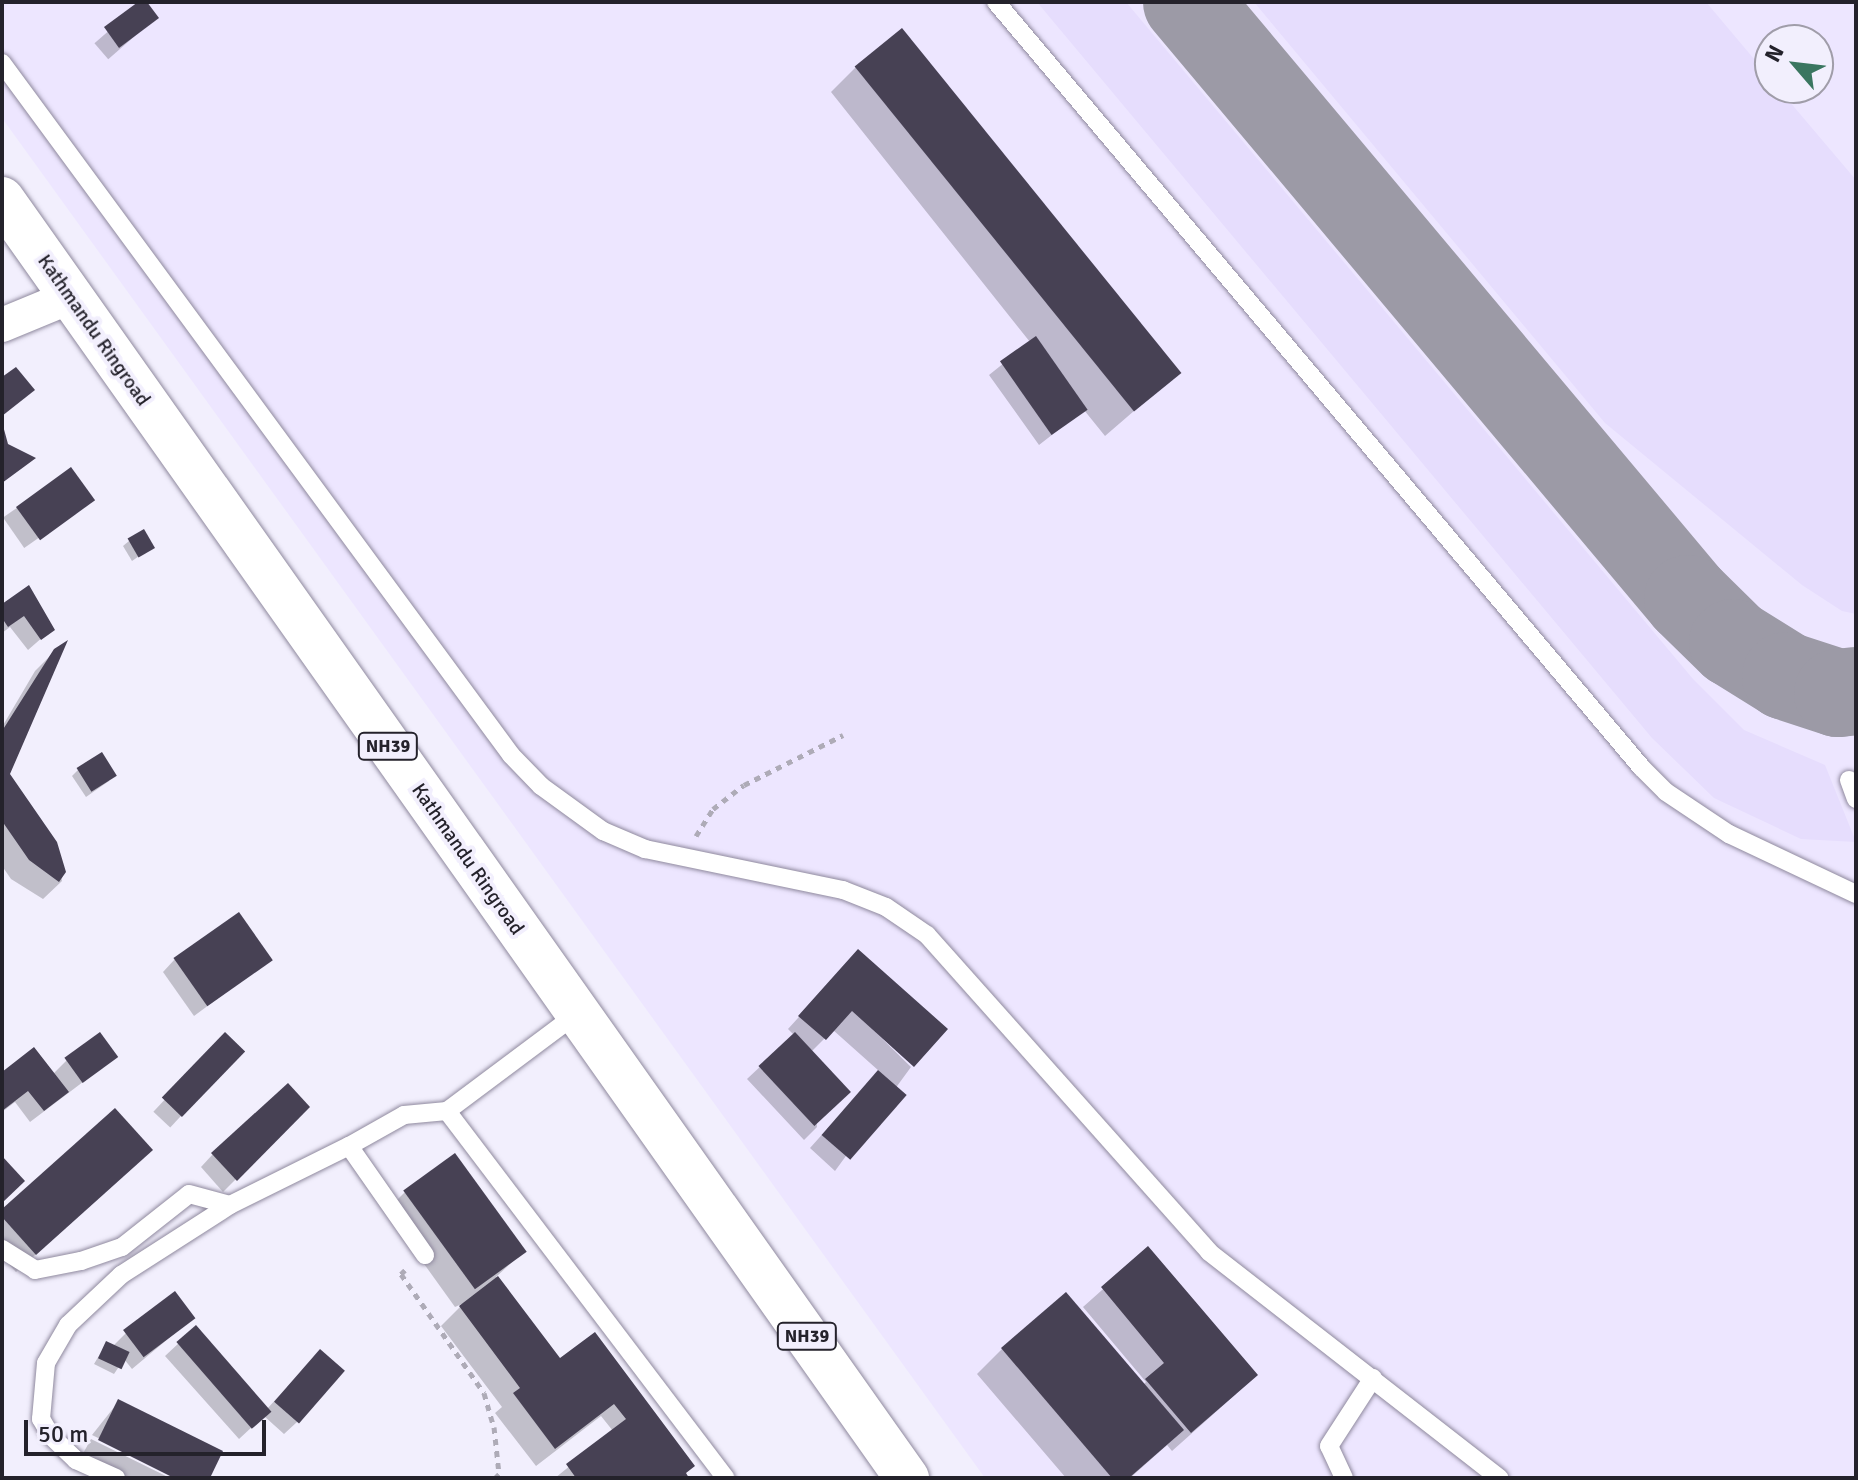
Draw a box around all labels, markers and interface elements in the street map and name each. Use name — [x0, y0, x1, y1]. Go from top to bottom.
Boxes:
north arrow — [1754, 24, 1834, 104]
text: N — [1759, 40, 1790, 67]
street label: Kathmandu Ringroad — [33, 250, 155, 410]
road number: NH39 — [356, 732, 420, 760]
street label: Kathmandu Ringroad — [407, 779, 529, 939]
road number: NH39 — [775, 1322, 839, 1350]
scale bar — [28, 1404, 270, 1454]
text: 50 m — [38, 1419, 88, 1449]

